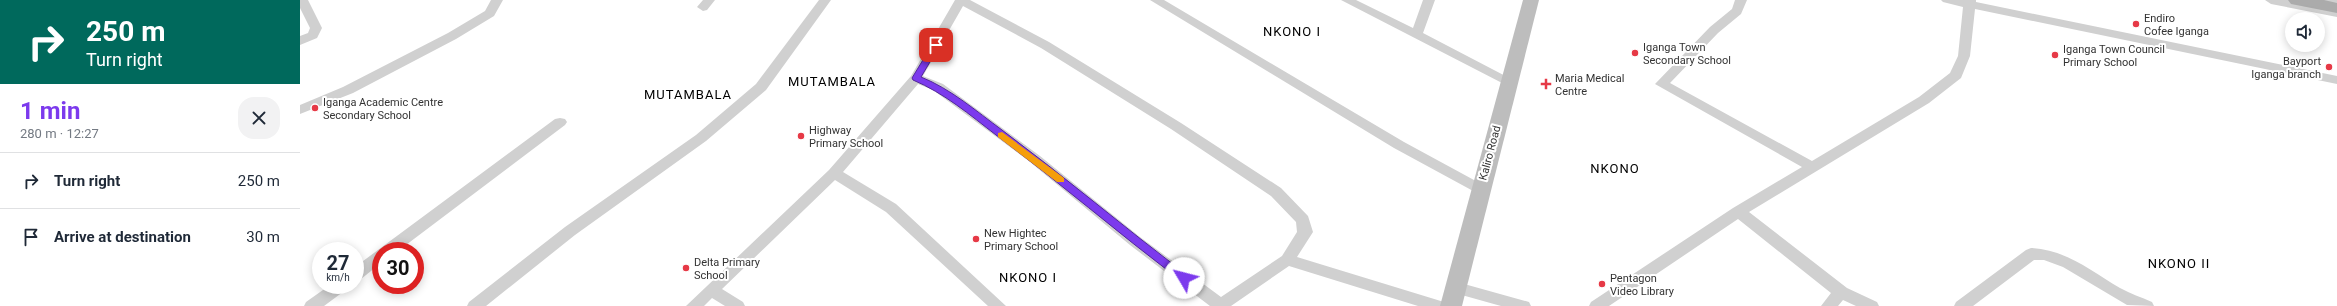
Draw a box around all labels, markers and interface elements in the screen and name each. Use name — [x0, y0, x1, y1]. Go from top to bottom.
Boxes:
place label: Endiro Cofee Iganga — [2144, 12, 2209, 38]
map controls — [2285, 12, 2325, 52]
button: sound — [2285, 12, 2325, 52]
text: 250 m — [86, 15, 165, 48]
icon: right — [20, 16, 72, 68]
marker: Endiro Cofee Iganga — [2131, 19, 2141, 29]
district label: NKONO I — [1263, 24, 1321, 39]
pin — [919, 28, 953, 62]
icon: arrive — [925, 34, 947, 56]
place label: Iganga Town Secondary School — [1643, 41, 1731, 67]
place label: Iganga Town Council Primary School — [2063, 43, 2165, 69]
marker: Iganga Town Secondary School — [1630, 48, 1640, 58]
text: Turn right — [86, 49, 163, 70]
marker: Iganga Town Council Primary School — [2050, 50, 2060, 60]
place label: Bayport Iganga branch — [2251, 55, 2321, 81]
marker: Bayport Iganga branch — [2324, 62, 2334, 72]
place label: Maria Medical Centre — [1555, 72, 1624, 98]
district label: MUTAMBALA — [788, 74, 876, 89]
marker: Maria Medical Centre — [1540, 78, 1552, 90]
district label: MUTAMBALA — [644, 87, 732, 102]
place label: Iganga Academic Centre Secondary School — [323, 96, 443, 122]
text: 1 min — [20, 97, 80, 125]
button: close — [238, 97, 280, 139]
marker: Iganga Academic Centre Secondary School — [310, 103, 320, 113]
place label: Highway Primary School — [809, 124, 883, 150]
street label: Kaliro Road — [1476, 124, 1504, 182]
text: 280 m · 12:27 — [20, 126, 99, 141]
marker: Highway Primary School — [796, 131, 806, 141]
district label: NKONO — [1590, 161, 1640, 176]
icon: right — [20, 170, 42, 192]
text: Turn right — [54, 172, 120, 190]
text: 250 m — [238, 172, 280, 190]
icon: arrive — [20, 226, 42, 248]
place label: New Hightec Primary School — [984, 227, 1058, 253]
text: Arrive at destination — [54, 228, 191, 246]
text: 30 m — [246, 228, 280, 246]
marker: New Hightec Primary School — [971, 234, 981, 244]
speed limit sign: 30 — [372, 242, 424, 294]
text: 27 — [327, 251, 349, 275]
place label: Delta Primary School — [694, 256, 761, 282]
district label: NKONO II — [2148, 256, 2210, 271]
position arrow — [1163, 257, 1205, 299]
marker: Delta Primary School — [681, 263, 691, 273]
district label: NKONO I — [999, 270, 1057, 285]
text: km/h — [326, 272, 350, 283]
place label: Pentagon Video Library — [1610, 272, 1675, 298]
marker: Pentagon Video Library — [1597, 279, 1607, 289]

